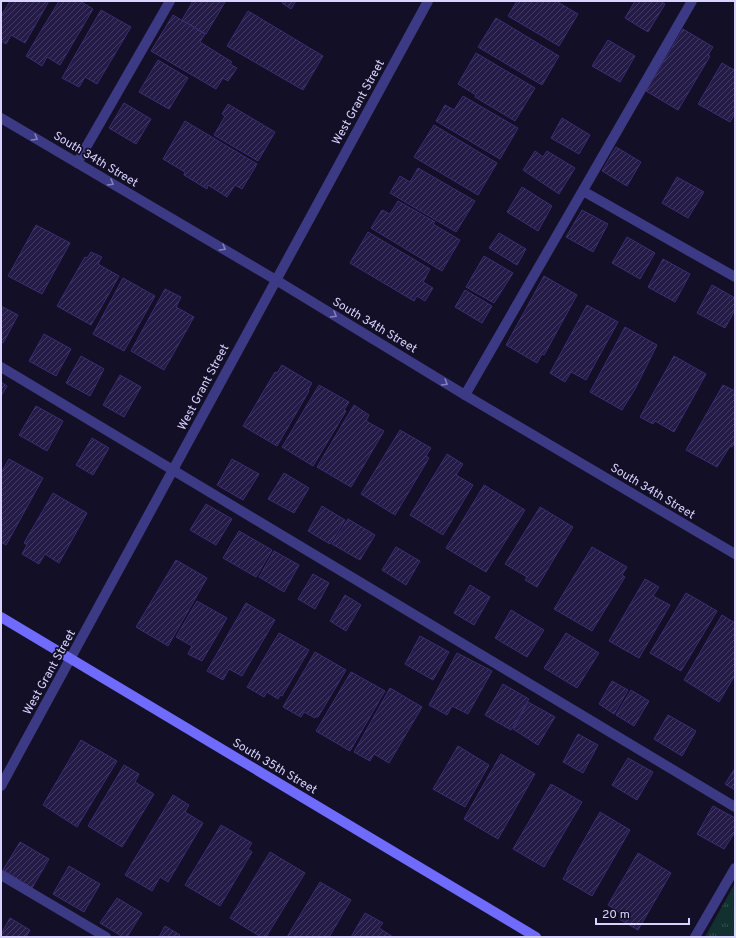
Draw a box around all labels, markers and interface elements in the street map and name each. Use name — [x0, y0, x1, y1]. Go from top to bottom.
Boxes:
street label: West Grant Street — [329, 57, 389, 148]
street label: South 34th Street — [50, 128, 141, 191]
one-way arrow — [31, 133, 38, 140]
one-way arrow — [107, 178, 114, 185]
one-way arrow — [219, 244, 226, 251]
street label: South 34th Street — [329, 294, 420, 357]
one-way arrow — [330, 311, 337, 318]
street label: West Grant Street — [174, 342, 233, 433]
one-way arrow — [441, 378, 448, 386]
street label: South 34th Street — [607, 460, 698, 523]
street label: West Grant Street — [20, 627, 80, 718]
street label: South 35th Street — [229, 735, 320, 798]
scale bar — [596, 900, 689, 926]
text: 20 m — [602, 907, 630, 923]

